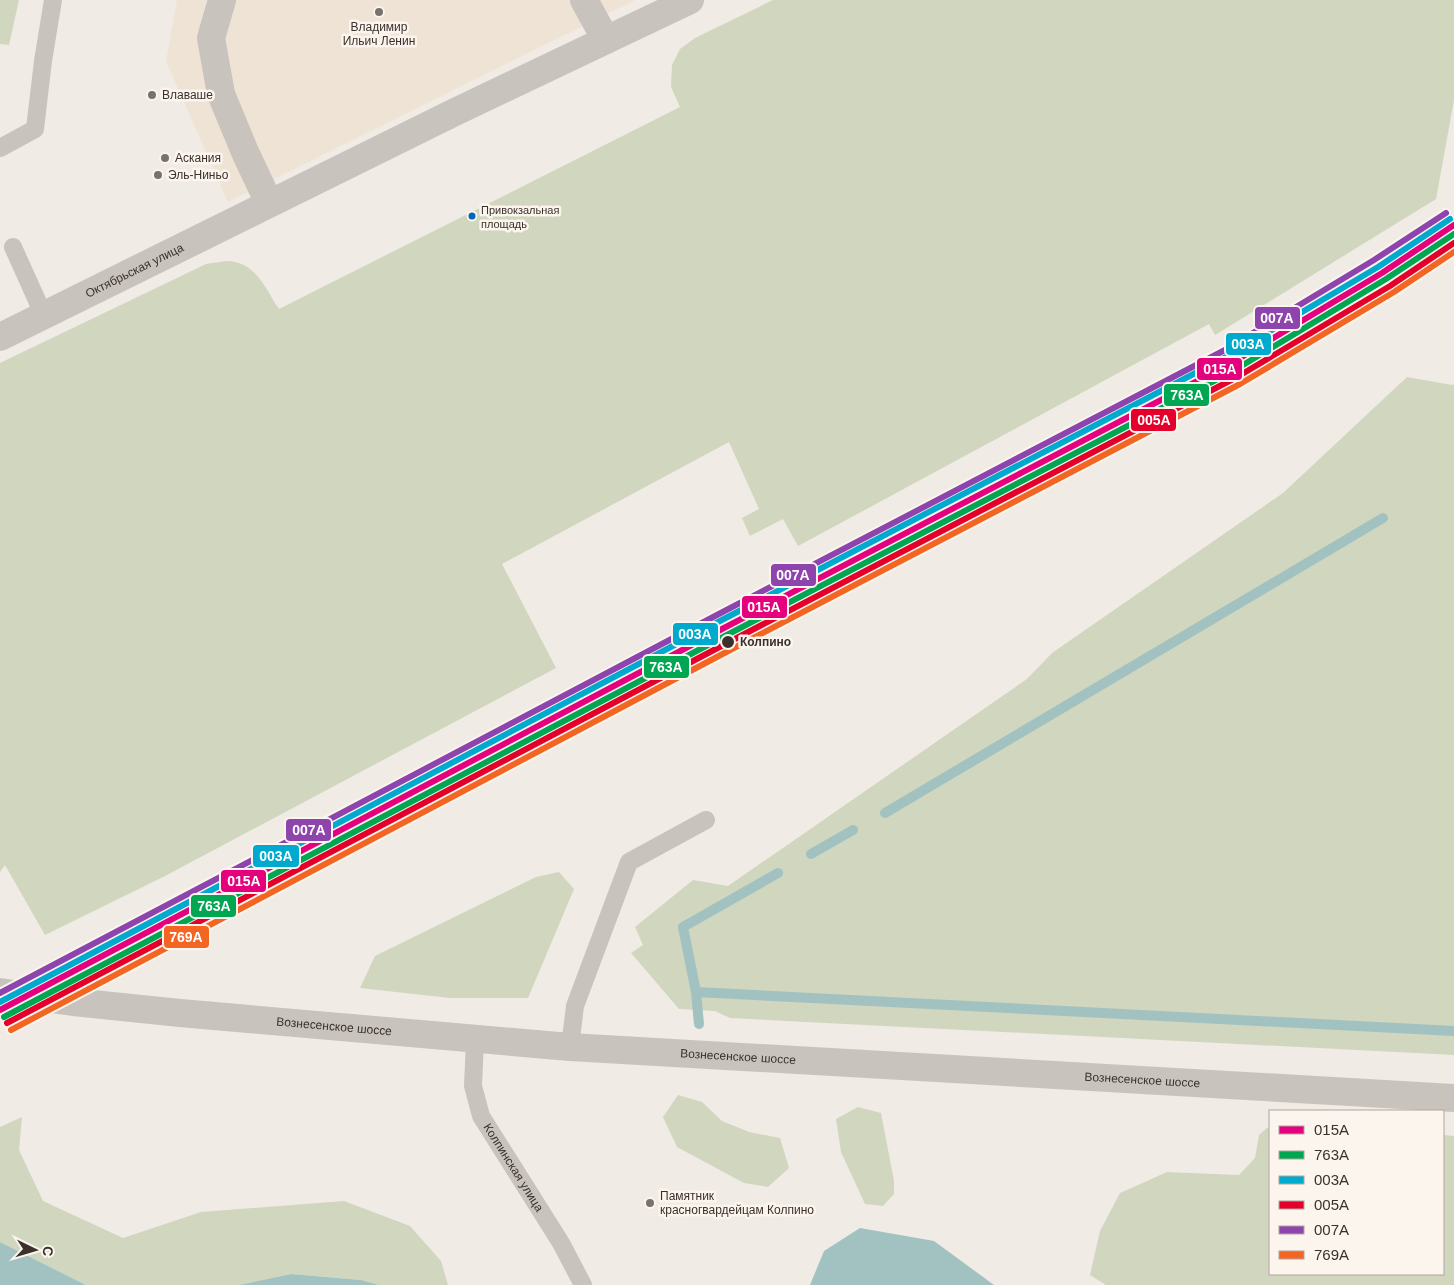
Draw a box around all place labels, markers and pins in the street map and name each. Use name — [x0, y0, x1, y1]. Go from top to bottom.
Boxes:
marker: Владимир Ильич Ленин — [373, 6, 385, 18]
place label: Владимир Ильич Ленин — [343, 20, 415, 48]
place label: Влаваше — [162, 88, 213, 102]
marker: Влаваше — [146, 89, 158, 101]
place label: Аскания — [175, 151, 221, 165]
marker: Аскания — [159, 152, 171, 164]
place label: Эль-Ниньо — [168, 168, 229, 182]
marker: Эль-Ниньо — [152, 169, 164, 181]
place label: Привокзальная площадь — [481, 204, 559, 230]
marker: Привокзальная площадь — [467, 211, 477, 221]
marker: Колпино — [720, 634, 736, 650]
place label: Колпино — [740, 635, 791, 649]
place label: Памятник красногвардейцам Колпино — [660, 1189, 814, 1217]
marker: Памятник красногвардейцам Колпино — [644, 1197, 656, 1209]

